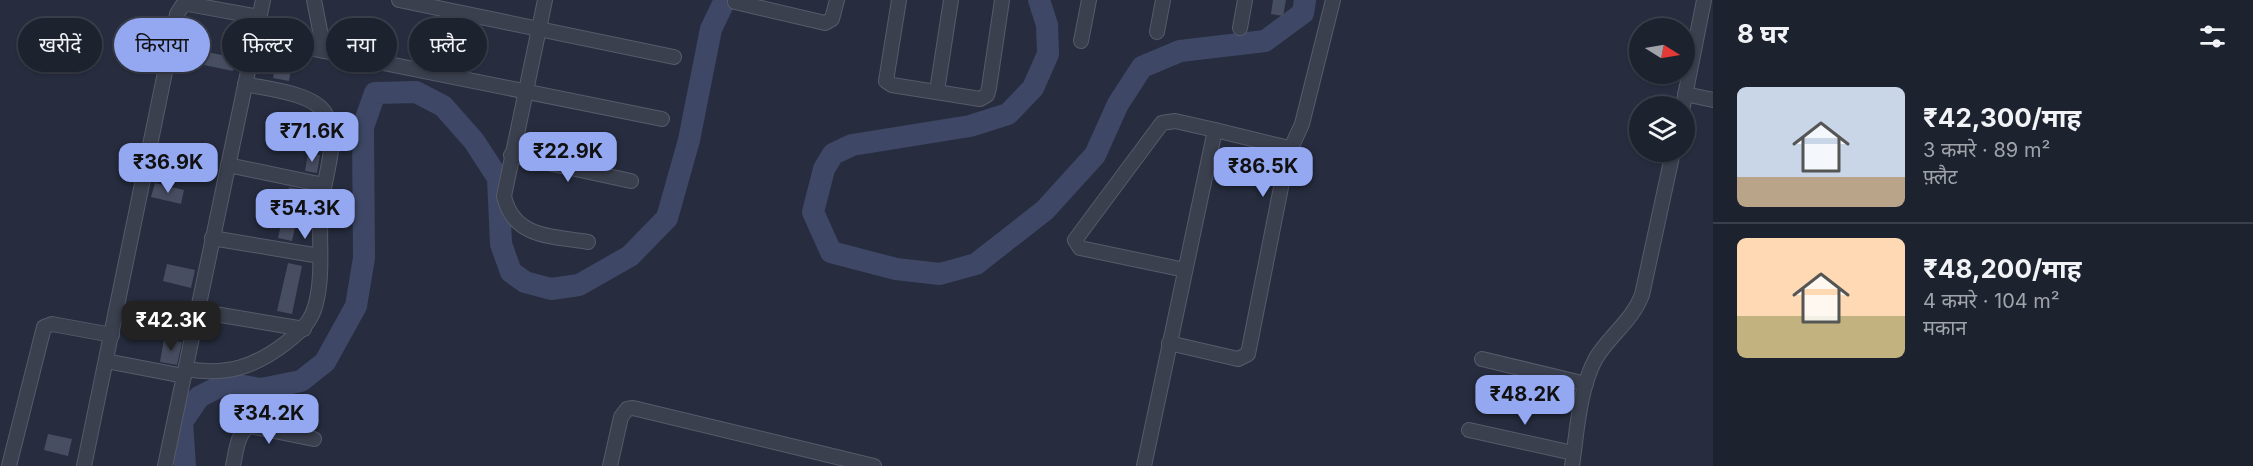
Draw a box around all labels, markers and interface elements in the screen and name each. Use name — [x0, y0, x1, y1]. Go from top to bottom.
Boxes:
chip: खरीदें — [18, 18, 102, 72]
chip: किराया — [114, 18, 210, 72]
chip: फ़िल्टर — [222, 18, 314, 72]
chip: नया — [326, 18, 397, 72]
chip: फ़्लैट — [409, 18, 487, 72]
north arrow — [1629, 18, 1695, 84]
map controls — [1629, 18, 1695, 162]
text: 8 घर — [1737, 18, 1788, 49]
icon: filters — [2196, 20, 2229, 53]
button: layers — [1629, 96, 1695, 162]
text: ₹42,300/माह — [1923, 102, 2081, 133]
icon: home — [1785, 111, 1857, 183]
pin: ₹71.6K — [263, 112, 361, 163]
text: ₹71.6K — [279, 119, 345, 143]
pin: ₹22.9K — [519, 132, 617, 183]
text: 3 कमरे · 89 m² — [1923, 138, 2050, 162]
text: ₹22.9K — [533, 139, 603, 163]
pin: ₹36.9K — [119, 143, 217, 194]
pin: ₹86.5K — [1214, 147, 1312, 198]
text: ₹36.9K — [133, 150, 203, 174]
text: ₹86.5K — [1228, 154, 1298, 178]
text: फ़्लैट — [1923, 165, 1958, 189]
pin: ₹54.3K — [256, 189, 354, 240]
text: ₹54.3K — [270, 196, 340, 220]
text: ₹48,200/माह — [1923, 253, 2081, 284]
icon: home — [1785, 262, 1857, 334]
text: 4 कमरे · 104 m² — [1923, 289, 2060, 313]
pin: ₹42.3K — [122, 301, 220, 352]
text: ₹42.3K — [135, 308, 207, 332]
text: मकान — [1923, 316, 1967, 340]
pin: ₹48.2K — [1476, 375, 1574, 426]
text: ₹48.2K — [1489, 382, 1561, 406]
pin: ₹34.2K — [220, 394, 318, 445]
text: ₹34.2K — [234, 401, 304, 425]

